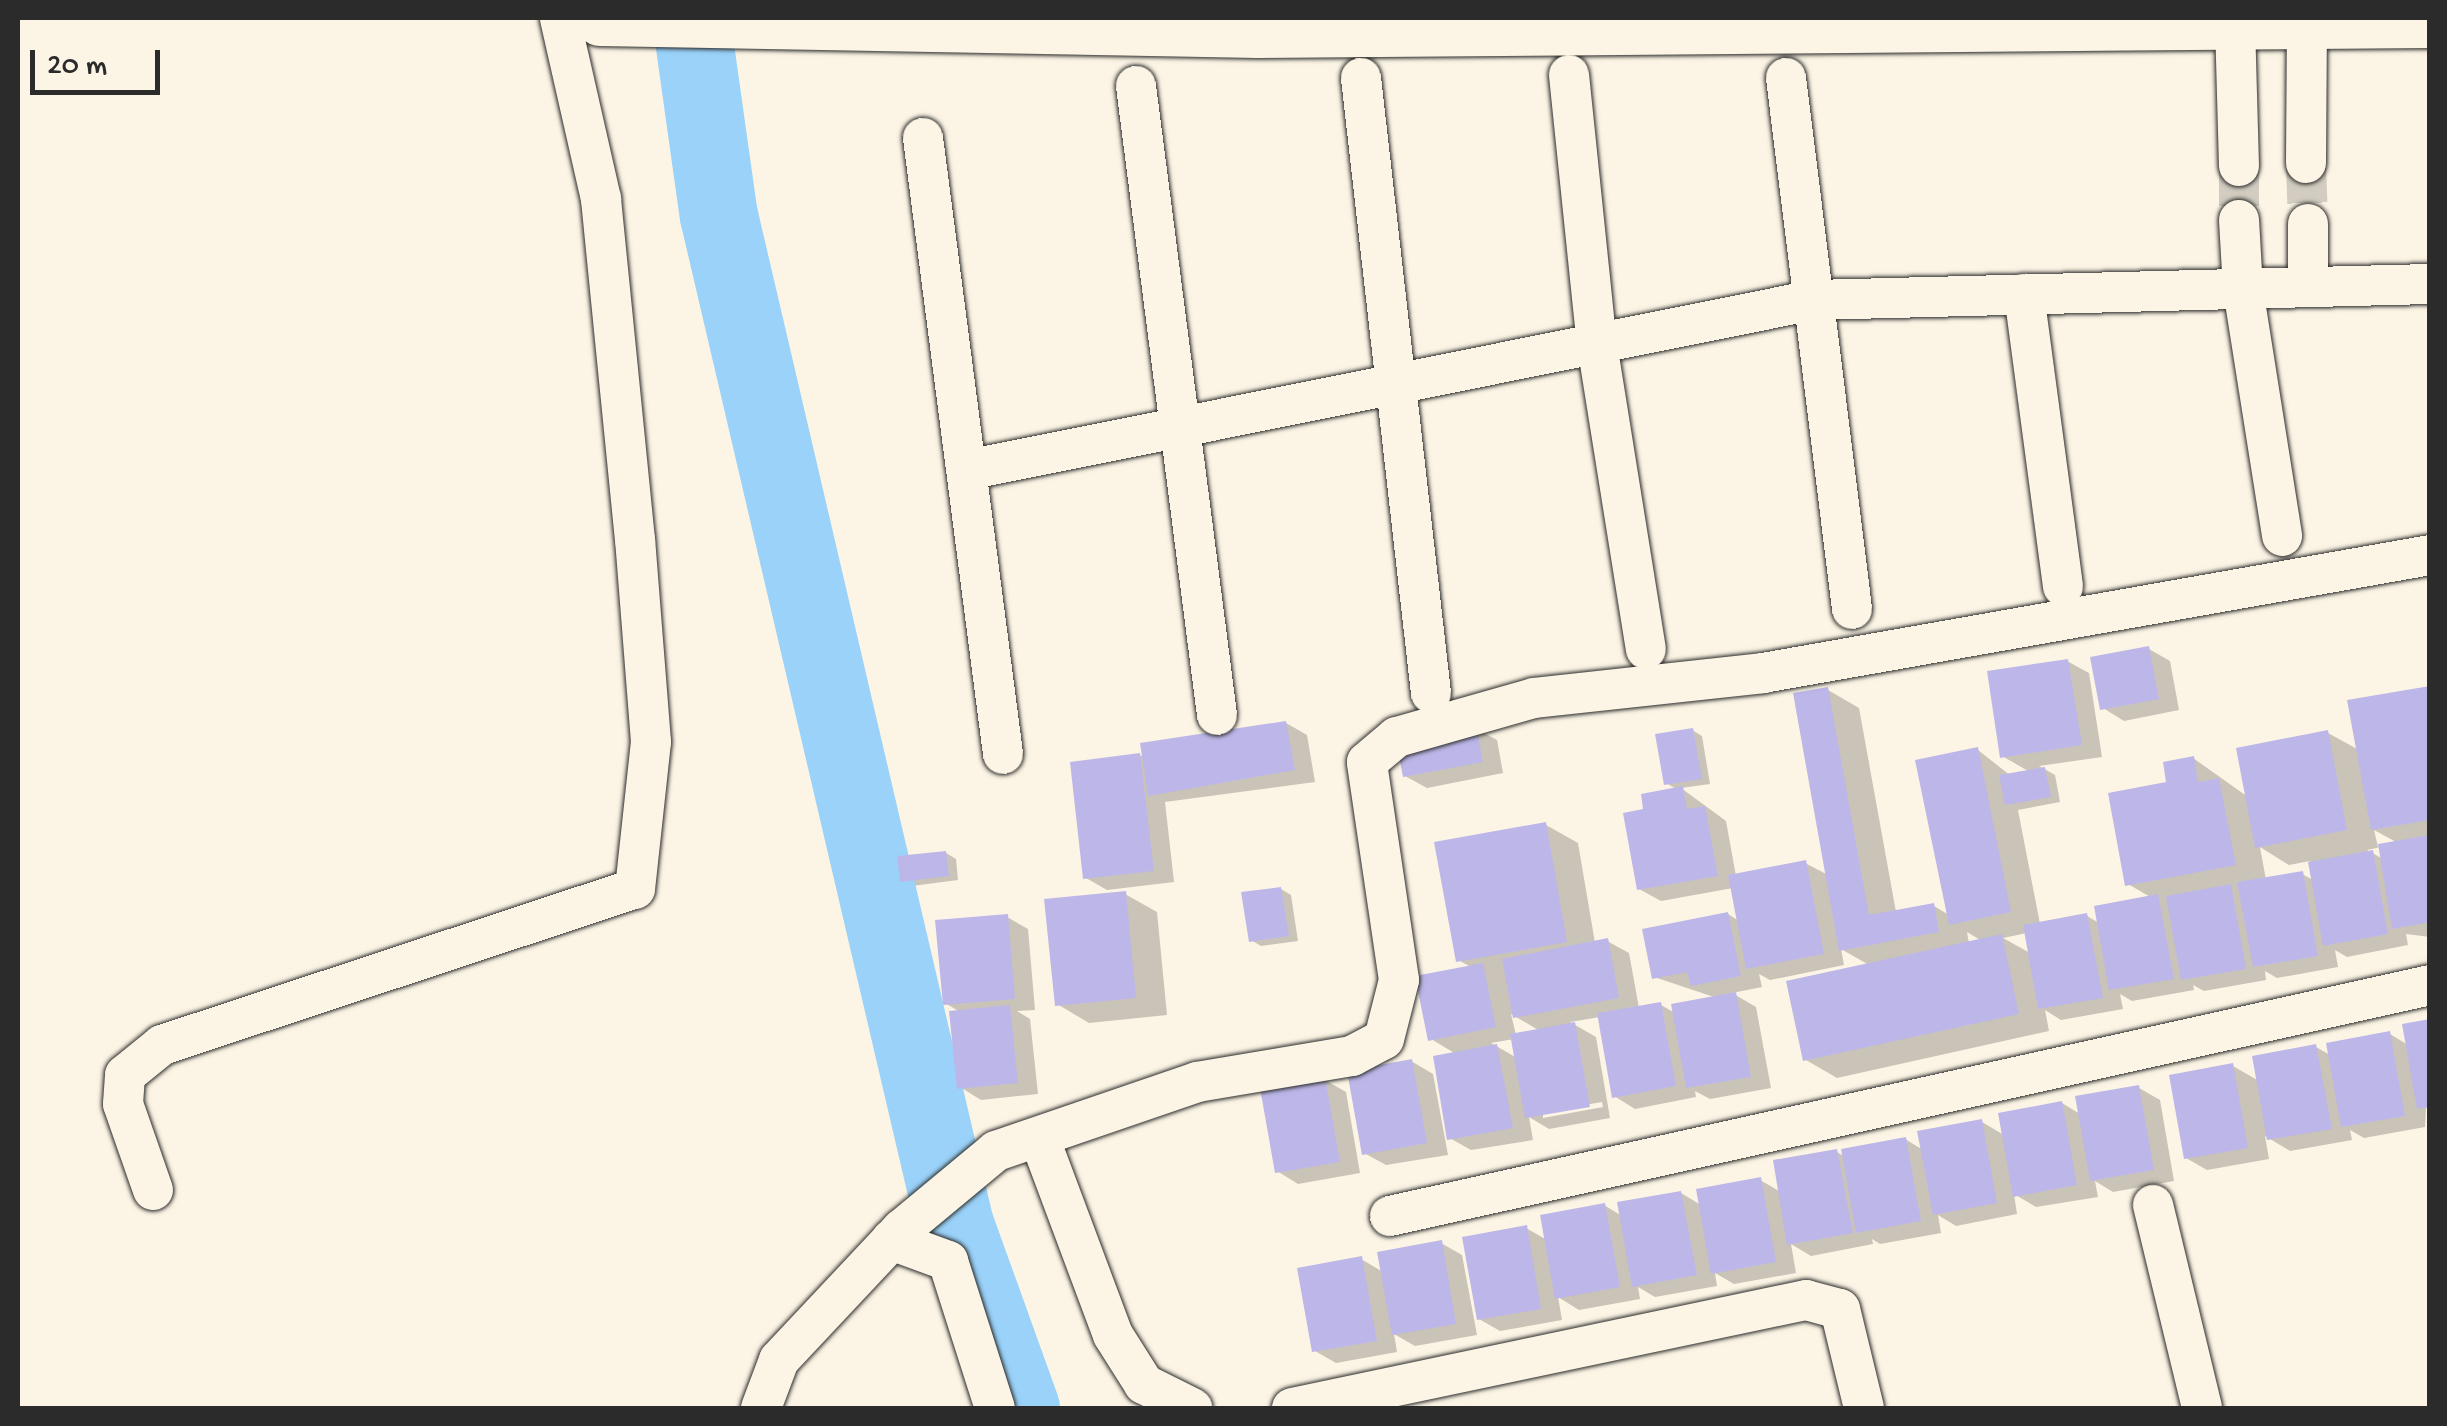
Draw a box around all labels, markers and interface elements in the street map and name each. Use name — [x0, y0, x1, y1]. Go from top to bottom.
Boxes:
scale bar — [35, 30, 165, 92]
text: 20 m — [47, 50, 107, 85]

